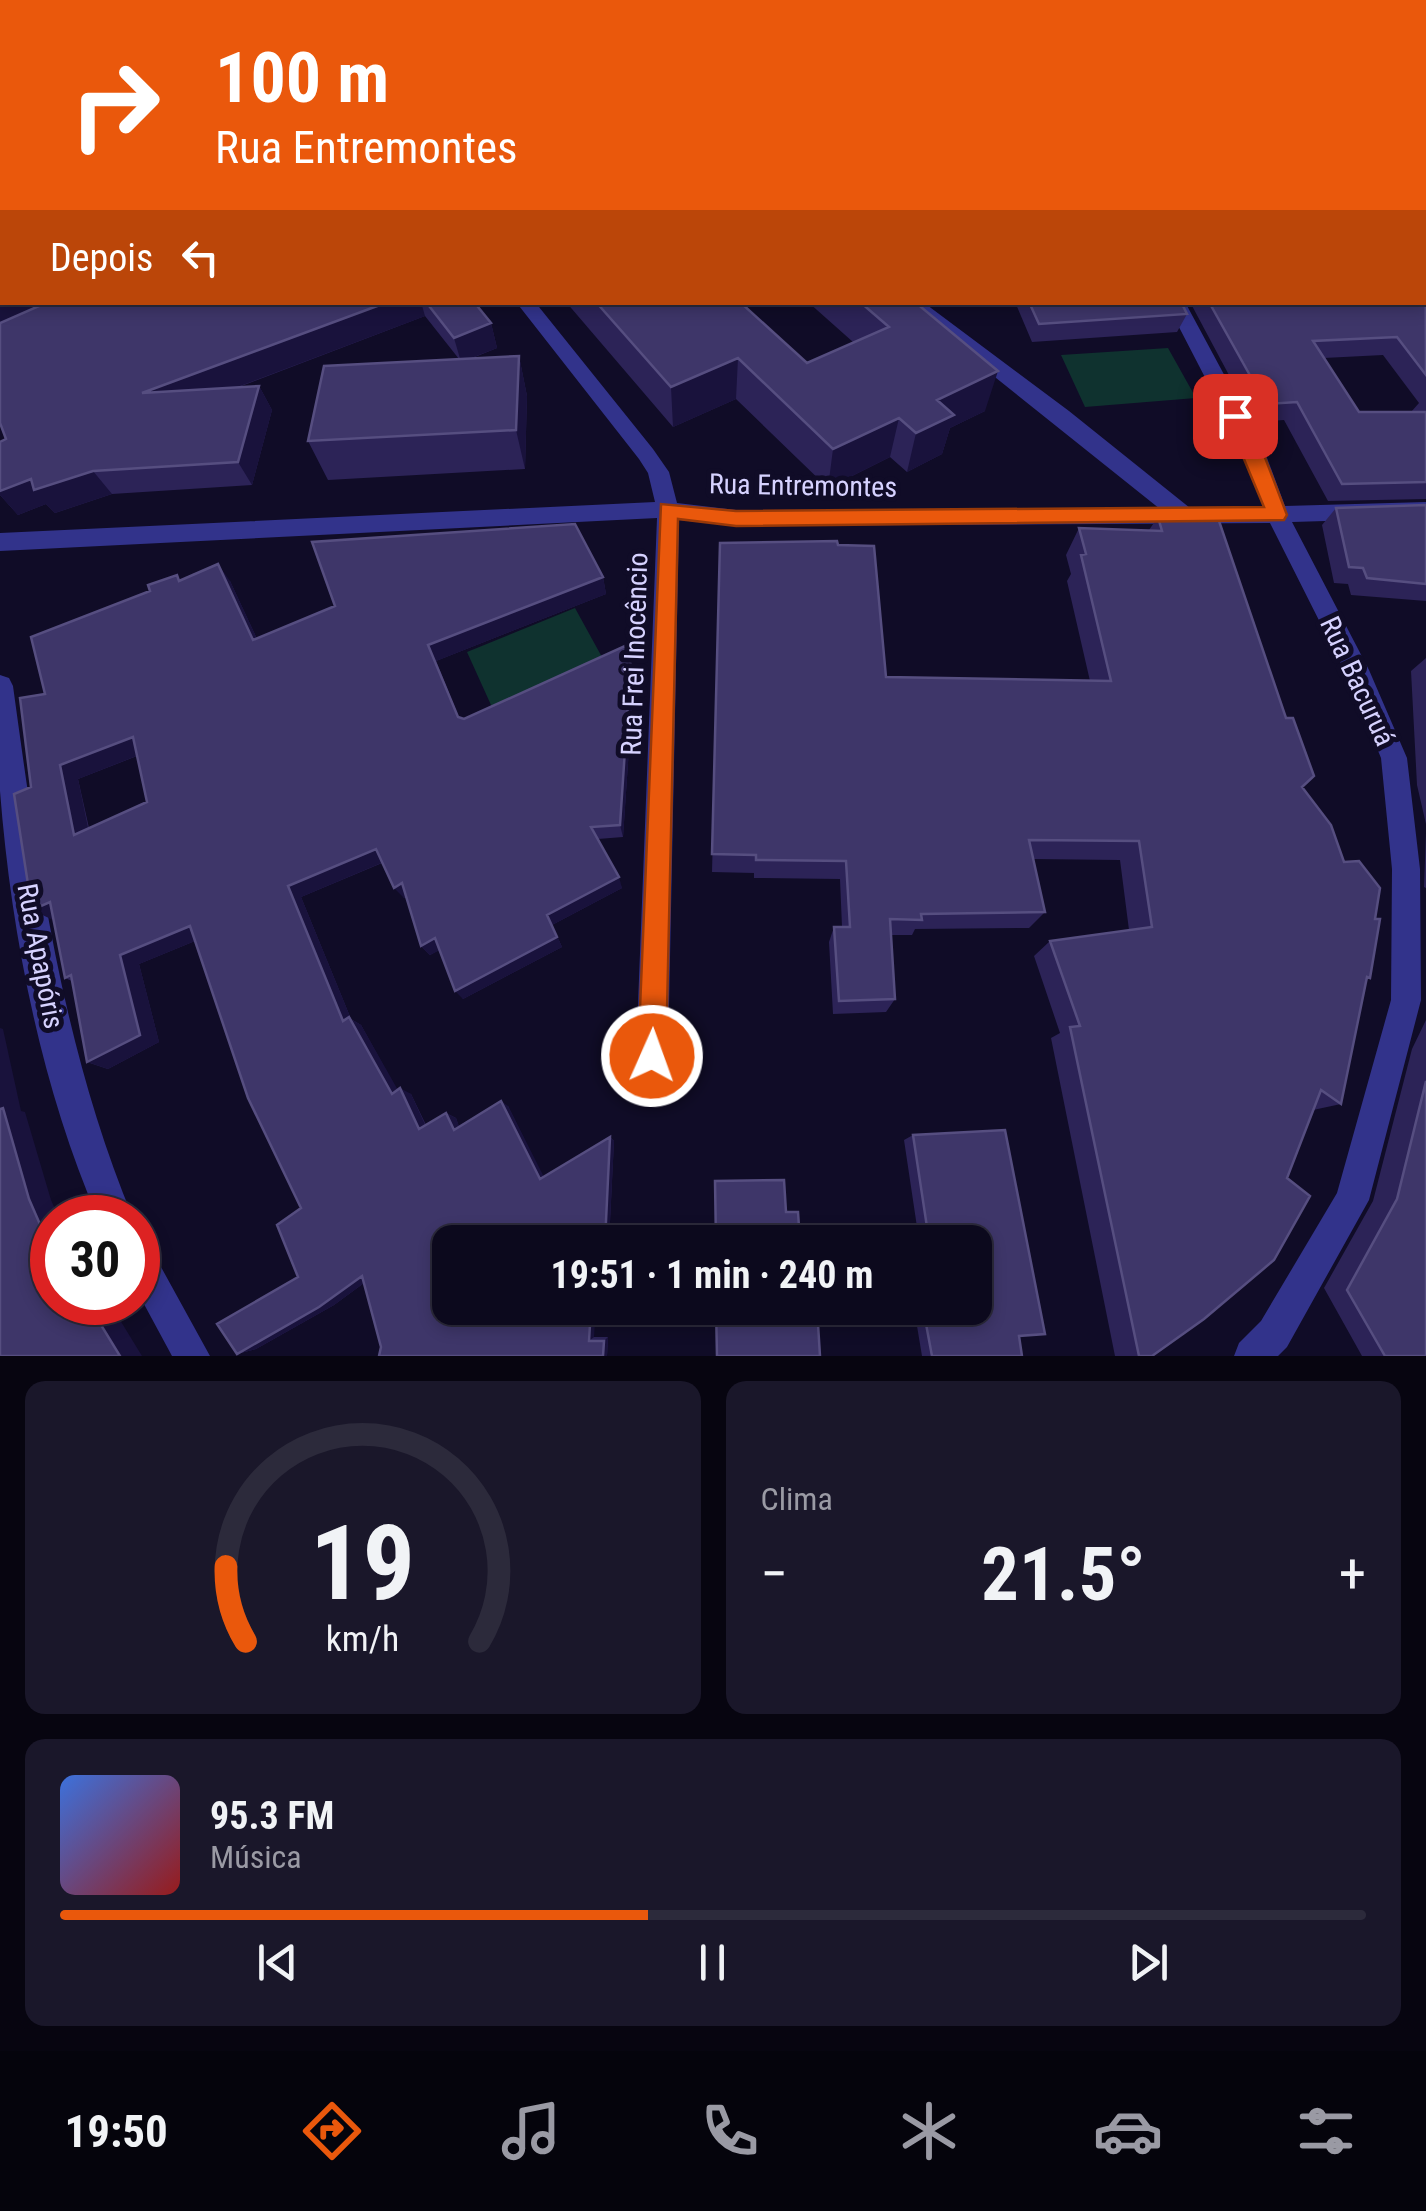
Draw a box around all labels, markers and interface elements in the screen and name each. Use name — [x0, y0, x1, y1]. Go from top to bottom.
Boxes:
text: 100 m — [215, 37, 389, 119]
icon: right — [50, 40, 180, 170]
text: Rua Entremontes — [215, 121, 518, 174]
icon: left — [173, 230, 228, 285]
text: Depois — [50, 236, 153, 280]
pin — [1193, 374, 1278, 459]
icon: arrive — [1208, 389, 1263, 444]
street label: Rua Entremontes — [709, 467, 897, 504]
street label: Rua Frei Inocêncio — [614, 552, 655, 756]
street label: Rua Bacuruá — [1313, 611, 1402, 751]
street label: Rua Apapóris — [10, 881, 71, 1031]
position arrow — [600, 1004, 704, 1108]
speed limit sign: 30 — [30, 1195, 160, 1325]
text: 19:51 · 1 min · 240 m — [551, 1253, 873, 1297]
text: Clima — [761, 1480, 833, 1518]
text: 19 — [310, 1503, 415, 1624]
text: 21.5° — [981, 1530, 1146, 1618]
text: − — [761, 1542, 788, 1606]
text: + — [1339, 1542, 1366, 1606]
text: km/h — [326, 1618, 400, 1660]
text: 95.3 FM — [210, 1794, 334, 1838]
text: Música — [210, 1838, 302, 1876]
icon: previous — [250, 1935, 305, 1990]
icon: pause — [685, 1935, 740, 1990]
icon: next — [1121, 1935, 1176, 1990]
icon: directions — [297, 2096, 367, 2166]
icon: music — [496, 2096, 566, 2166]
icon: phone — [695, 2096, 765, 2166]
icon: climate — [894, 2096, 964, 2166]
icon: car — [1093, 2096, 1163, 2166]
icon: filters — [1291, 2096, 1361, 2166]
text: 19:50 — [64, 2105, 168, 2158]

